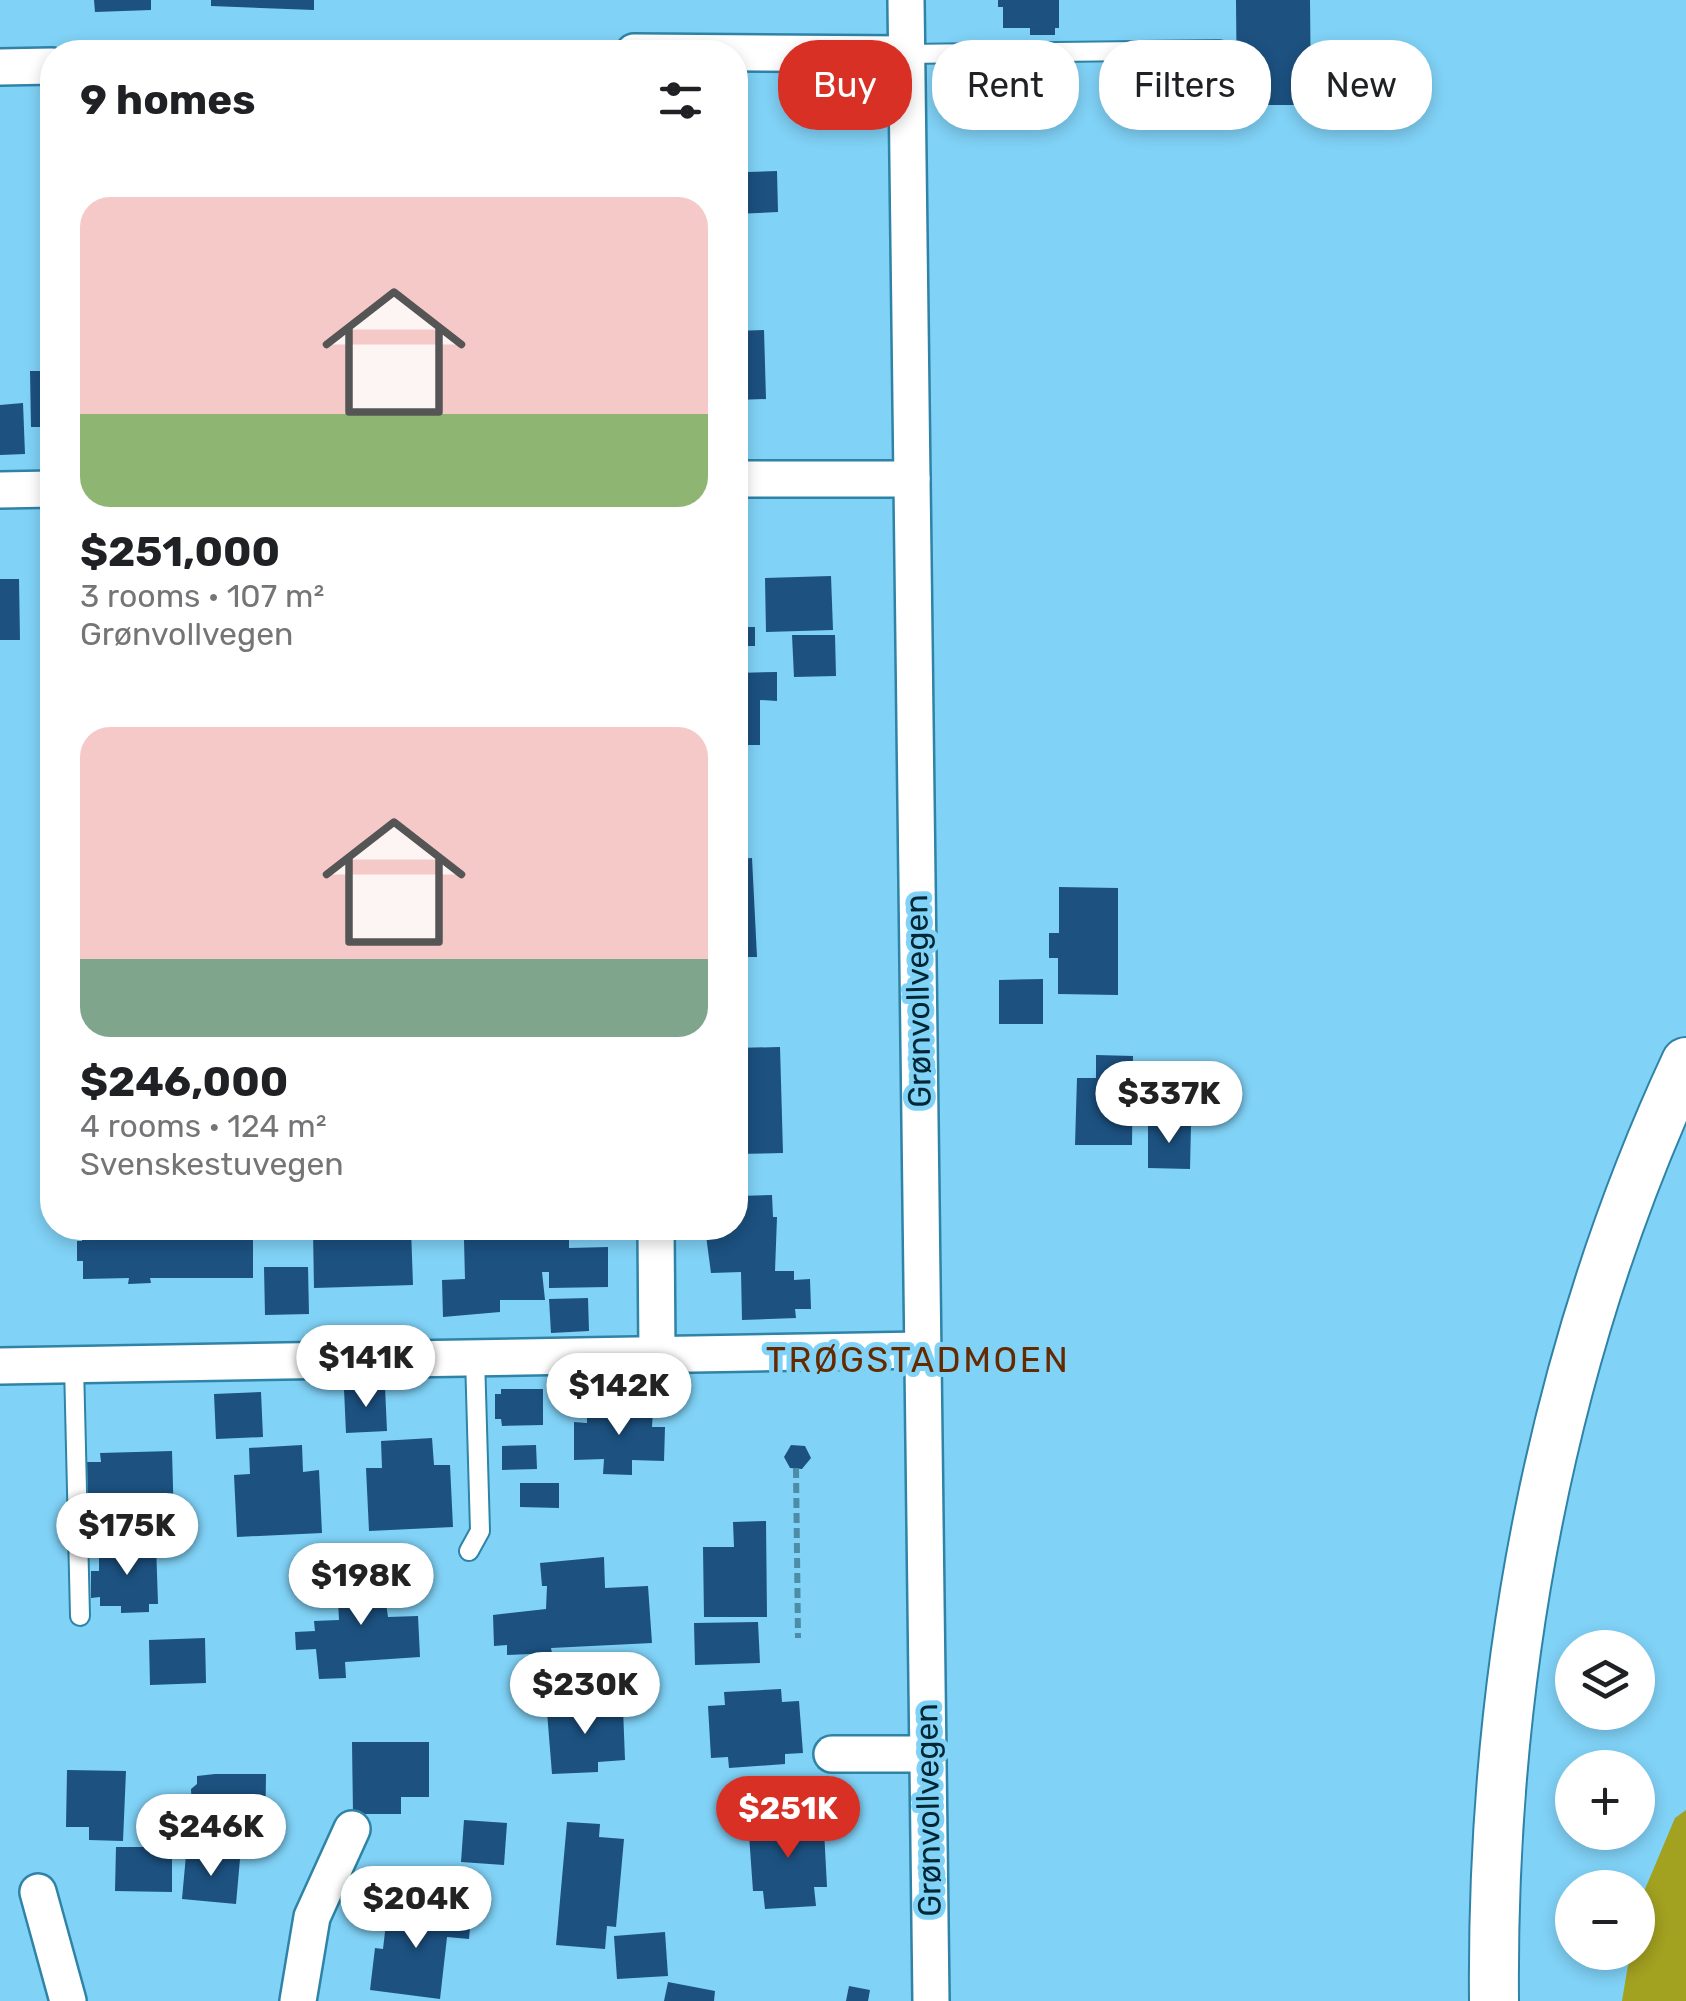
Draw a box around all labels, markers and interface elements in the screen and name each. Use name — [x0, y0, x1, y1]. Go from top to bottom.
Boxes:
chip: Buy — [778, 40, 912, 130]
chip: Rent — [932, 40, 1079, 130]
chip: Filters — [1099, 40, 1271, 130]
chip: New — [1291, 40, 1432, 130]
icon: filters — [653, 73, 708, 128]
text: 9 homes — [80, 75, 255, 125]
icon: home — [304, 262, 484, 442]
text: $251,000 — [80, 527, 280, 577]
text: 3 rooms · 107 m² — [80, 577, 324, 615]
text: Grønvollvegen — [80, 615, 293, 653]
icon: home — [304, 792, 484, 972]
street label: Grønvollvegen — [897, 894, 939, 1108]
text: $246,000 — [80, 1057, 288, 1107]
pin: $337K — [1099, 1061, 1239, 1146]
text: $337K — [1117, 1074, 1221, 1112]
text: 4 rooms · 124 m² — [80, 1107, 327, 1145]
text: Svenskestuvegen — [80, 1145, 344, 1183]
pin: $141K — [296, 1325, 436, 1410]
text: $141K — [318, 1338, 414, 1376]
district label: TRØGSTADMOEN — [766, 1339, 1070, 1381]
pin: $142K — [549, 1353, 689, 1438]
text: $142K — [568, 1366, 670, 1404]
pin: $175K — [57, 1493, 197, 1578]
text: $175K — [78, 1506, 176, 1544]
pin: $198K — [291, 1543, 431, 1628]
text: $198K — [311, 1556, 411, 1594]
map controls — [1555, 1630, 1655, 1970]
button: layers — [1555, 1630, 1655, 1730]
pin: $230K — [515, 1652, 655, 1737]
text: $230K — [532, 1665, 638, 1703]
street label: Grønvollvegen — [907, 1703, 949, 1917]
button: + — [1555, 1750, 1655, 1850]
pin: $251K — [718, 1776, 858, 1861]
text: $251K — [738, 1789, 838, 1827]
pin: $246K — [141, 1794, 281, 1879]
text: $246K — [158, 1807, 264, 1845]
pin: $204K — [346, 1866, 486, 1951]
button: − — [1555, 1870, 1655, 1970]
text: $204K — [362, 1879, 470, 1917]

